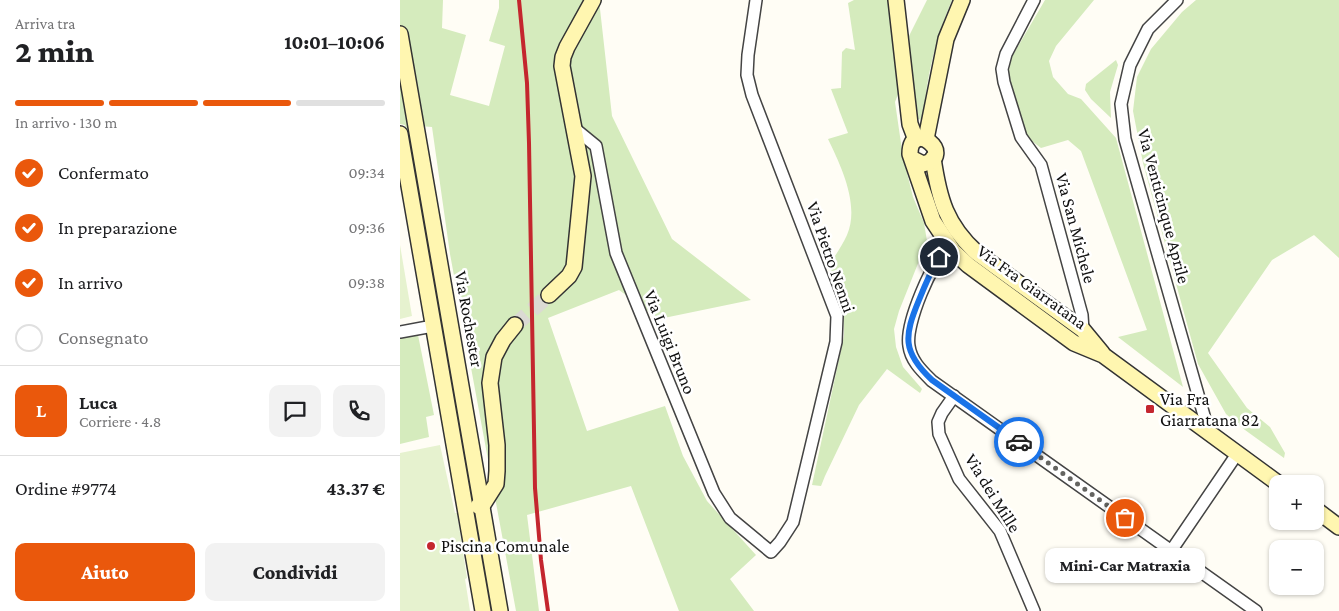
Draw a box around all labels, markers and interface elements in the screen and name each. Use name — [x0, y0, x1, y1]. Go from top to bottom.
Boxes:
text: Arriva tra — [15, 15, 75, 32]
text: 10:01–10:06 — [284, 32, 385, 53]
text: 2 min — [15, 33, 94, 69]
text: In arrivo · 130 m — [15, 114, 117, 131]
street label: Via Venticinque Aprile — [1134, 126, 1194, 286]
icon: check — [15, 159, 43, 187]
text: Confermato — [58, 162, 149, 183]
text: 09:34 — [348, 164, 385, 181]
street label: Via San Michele — [1052, 171, 1100, 285]
street label: Via Pietro Nenni — [803, 199, 859, 315]
icon: check — [15, 214, 43, 242]
text: In preparazione — [58, 217, 177, 238]
text: 09:36 — [348, 219, 385, 236]
pin — [918, 236, 960, 278]
street label: Via Fra Giarratana — [973, 241, 1091, 333]
icon: home — [925, 243, 953, 271]
icon: check — [15, 269, 43, 297]
street label: Via Rochester — [451, 269, 487, 369]
text: In arrivo — [58, 272, 123, 293]
text: 09:38 — [348, 274, 385, 291]
street label: Via Luigi Bruno — [640, 287, 700, 397]
text: Consegnato — [58, 327, 148, 348]
button: chat — [269, 385, 321, 437]
button: phone — [333, 385, 385, 437]
place label: Via Fra Giarratana 82 — [1160, 389, 1259, 430]
text: Luca — [79, 392, 118, 413]
text: L — [36, 400, 46, 421]
marker: Via Fra Giarratana 82 — [1144, 403, 1156, 415]
text: Corriere · 4.8 — [79, 413, 161, 430]
courier — [994, 417, 1044, 467]
icon: car — [1005, 428, 1033, 456]
street label: Via dei Mille — [961, 450, 1025, 536]
map controls — [1269, 475, 1324, 595]
button: + — [1269, 475, 1324, 530]
text: Ordine #9774 — [15, 478, 117, 499]
text: 43.37 € — [326, 478, 385, 499]
pin — [1104, 497, 1146, 539]
icon: bag — [1111, 504, 1139, 532]
place label: Piscina Comunale — [441, 536, 570, 556]
marker: Piscina Comunale — [425, 540, 437, 552]
button: − — [1269, 540, 1324, 595]
button: Aiuto — [15, 543, 195, 601]
button: Condividi — [205, 543, 385, 601]
callout: Mini-Car Matraxia — [1045, 548, 1205, 583]
text: Mini-Car Matraxia — [1060, 557, 1190, 574]

